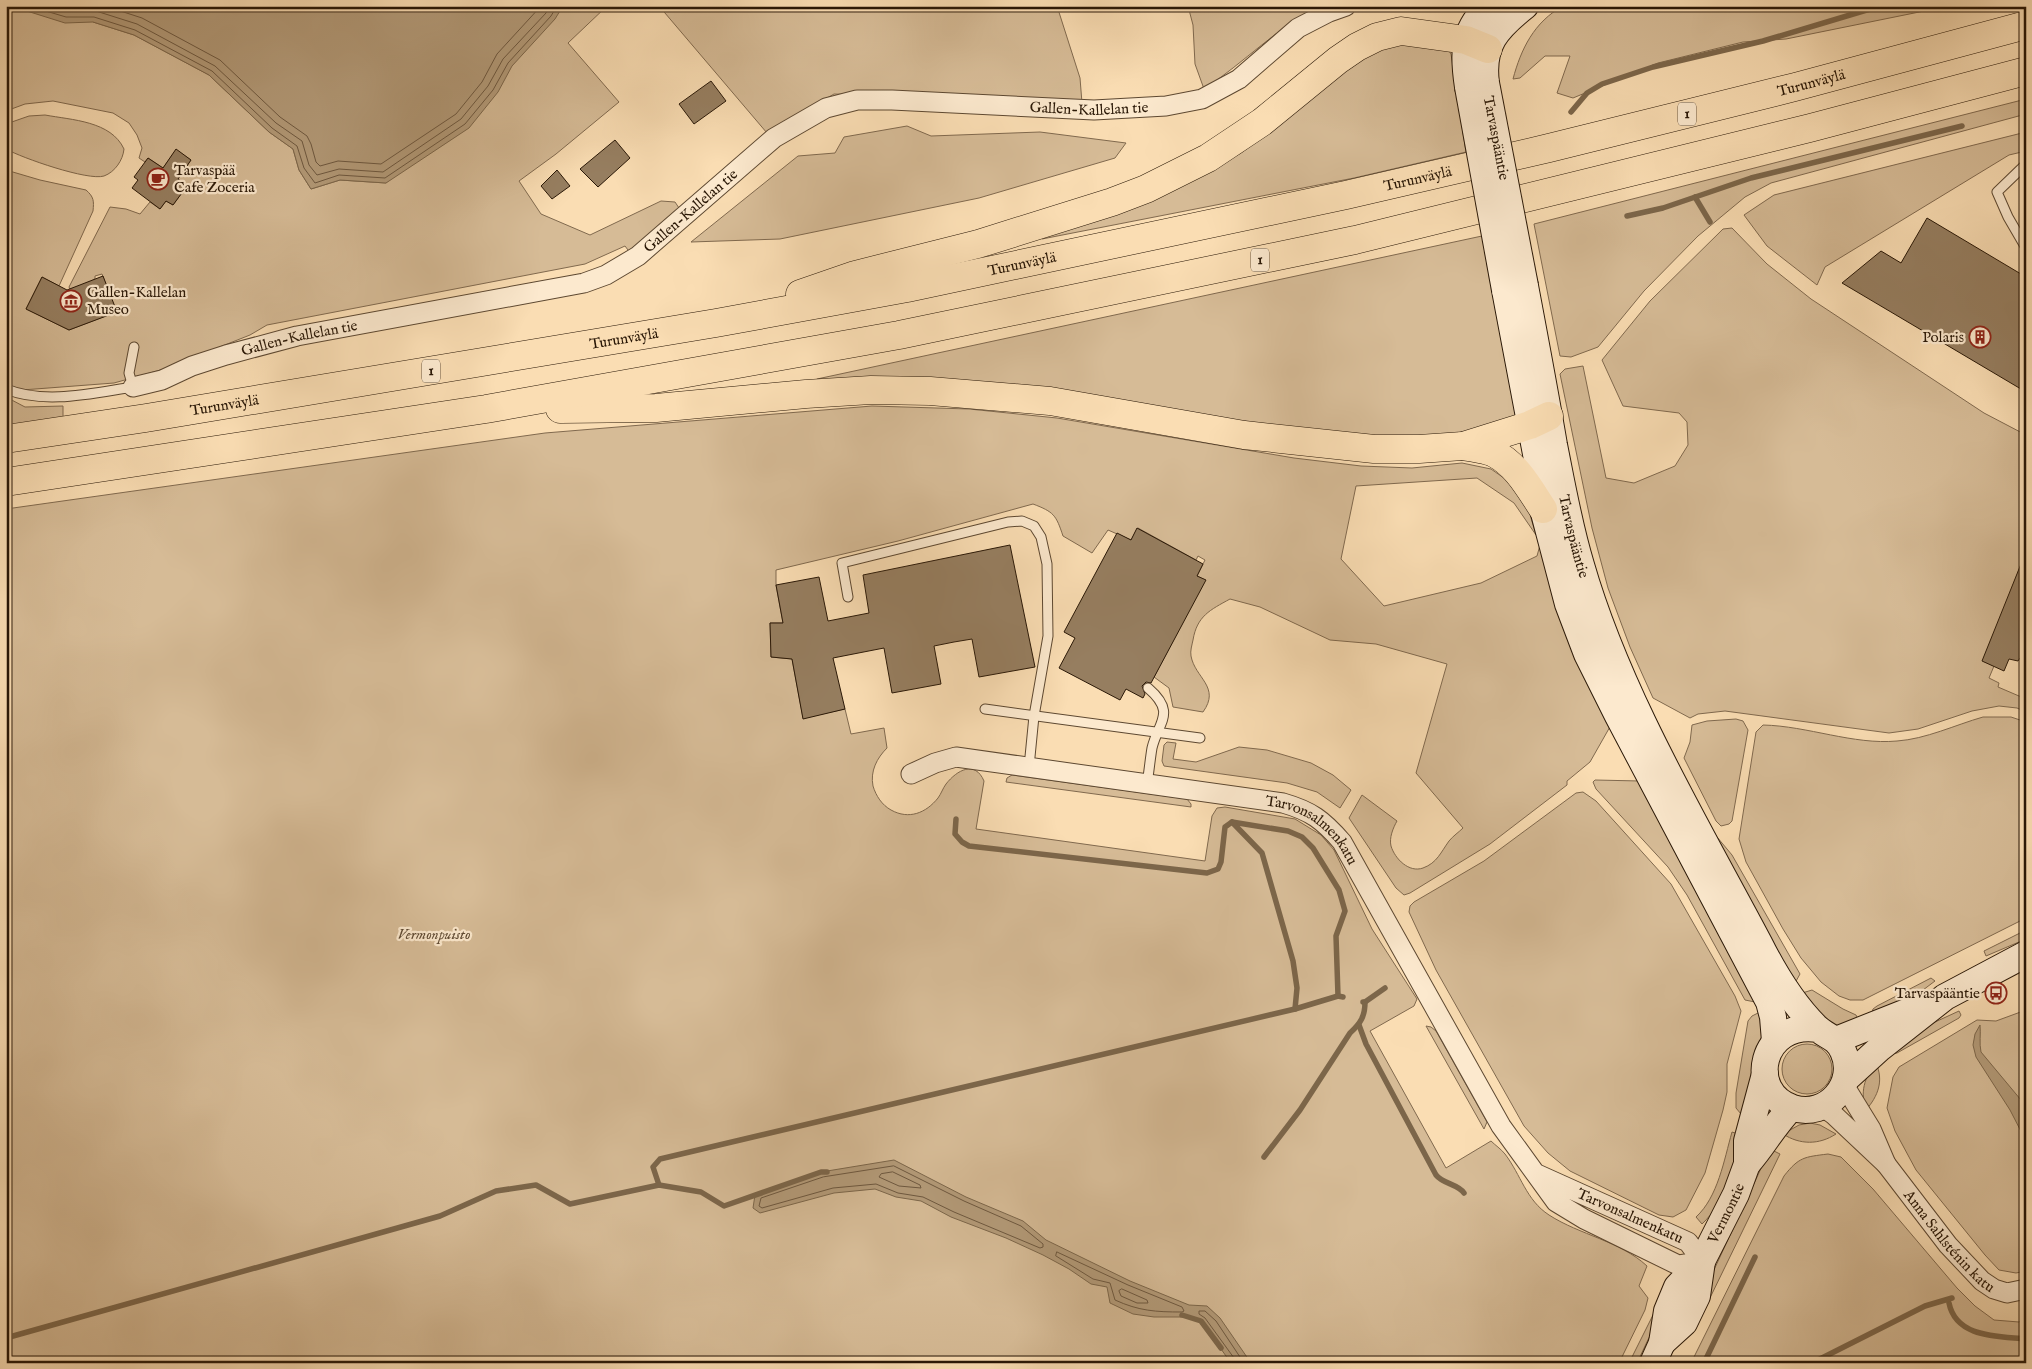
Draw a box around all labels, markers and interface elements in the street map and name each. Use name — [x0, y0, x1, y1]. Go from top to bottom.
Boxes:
street label: Turunväylä — [1775, 64, 1848, 101]
street label: Tarvaspääntie — [1479, 94, 1514, 182]
street label: Gallen-Kallelan tie — [1029, 97, 1149, 120]
road number: 1 — [1678, 102, 1696, 126]
place label: Tarvaspää Cafe Zoceria — [174, 161, 255, 197]
street label: Turunväylä — [1382, 161, 1454, 195]
street label: Gallen-Kallelan tie — [639, 164, 742, 257]
cafe icon: Tarvaspää Cafe Zoceria — [146, 167, 170, 191]
street label: Turunväylä — [986, 247, 1058, 280]
road number: 1 — [1251, 248, 1269, 272]
place label: Gallen-Kallelan Museo — [87, 283, 186, 319]
museum icon: Gallen-Kallelan Museo — [59, 289, 83, 313]
street label: Gallen-Kallelan tie — [239, 316, 359, 360]
street label: Turunväylä — [588, 323, 660, 353]
building icon: Polaris — [1968, 325, 1992, 349]
place label: Polaris — [1922, 328, 1964, 347]
road number: 1 — [422, 360, 440, 382]
street label: Turunväylä — [189, 390, 261, 420]
street label: Tarvaspääntie — [1554, 493, 1594, 580]
street label: Tarvonsalmenkatu — [1264, 791, 1362, 868]
park label: Vermonpuisto — [398, 925, 470, 944]
bus stop icon: Tarvaspääntie — [1984, 981, 2008, 1005]
place label: Tarvaspääntie — [1895, 984, 1980, 1003]
street label: Vermontie — [1703, 1180, 1749, 1247]
street label: Tarvonsalmenkatu — [1574, 1184, 1686, 1248]
street label: Anna Sahlsténin katu — [1899, 1185, 1999, 1297]

